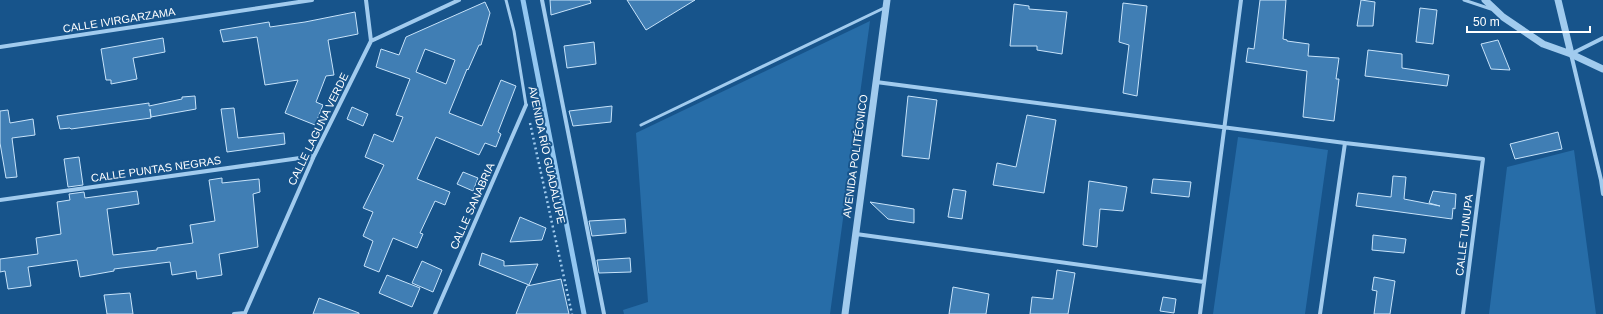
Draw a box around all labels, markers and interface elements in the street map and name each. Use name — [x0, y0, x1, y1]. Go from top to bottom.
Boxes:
street label: CALLE IVIRGARZAMA — [62, 5, 177, 35]
scale bar — [1467, 8, 1590, 34]
text: 50 m — [1473, 15, 1500, 29]
street label: CALLE LAGUNA VERDE — [286, 71, 350, 187]
street label: AVENIDA RÍO GUADALUPE — [527, 85, 567, 225]
street label: AVENIDA POLITÉCNICO — [840, 93, 870, 218]
street label: CALLE PUNTAS NEGRAS — [90, 154, 222, 184]
street label: CALLE SANABRIA — [447, 160, 497, 251]
street label: CALLE TUNUPA — [1453, 193, 1475, 276]

